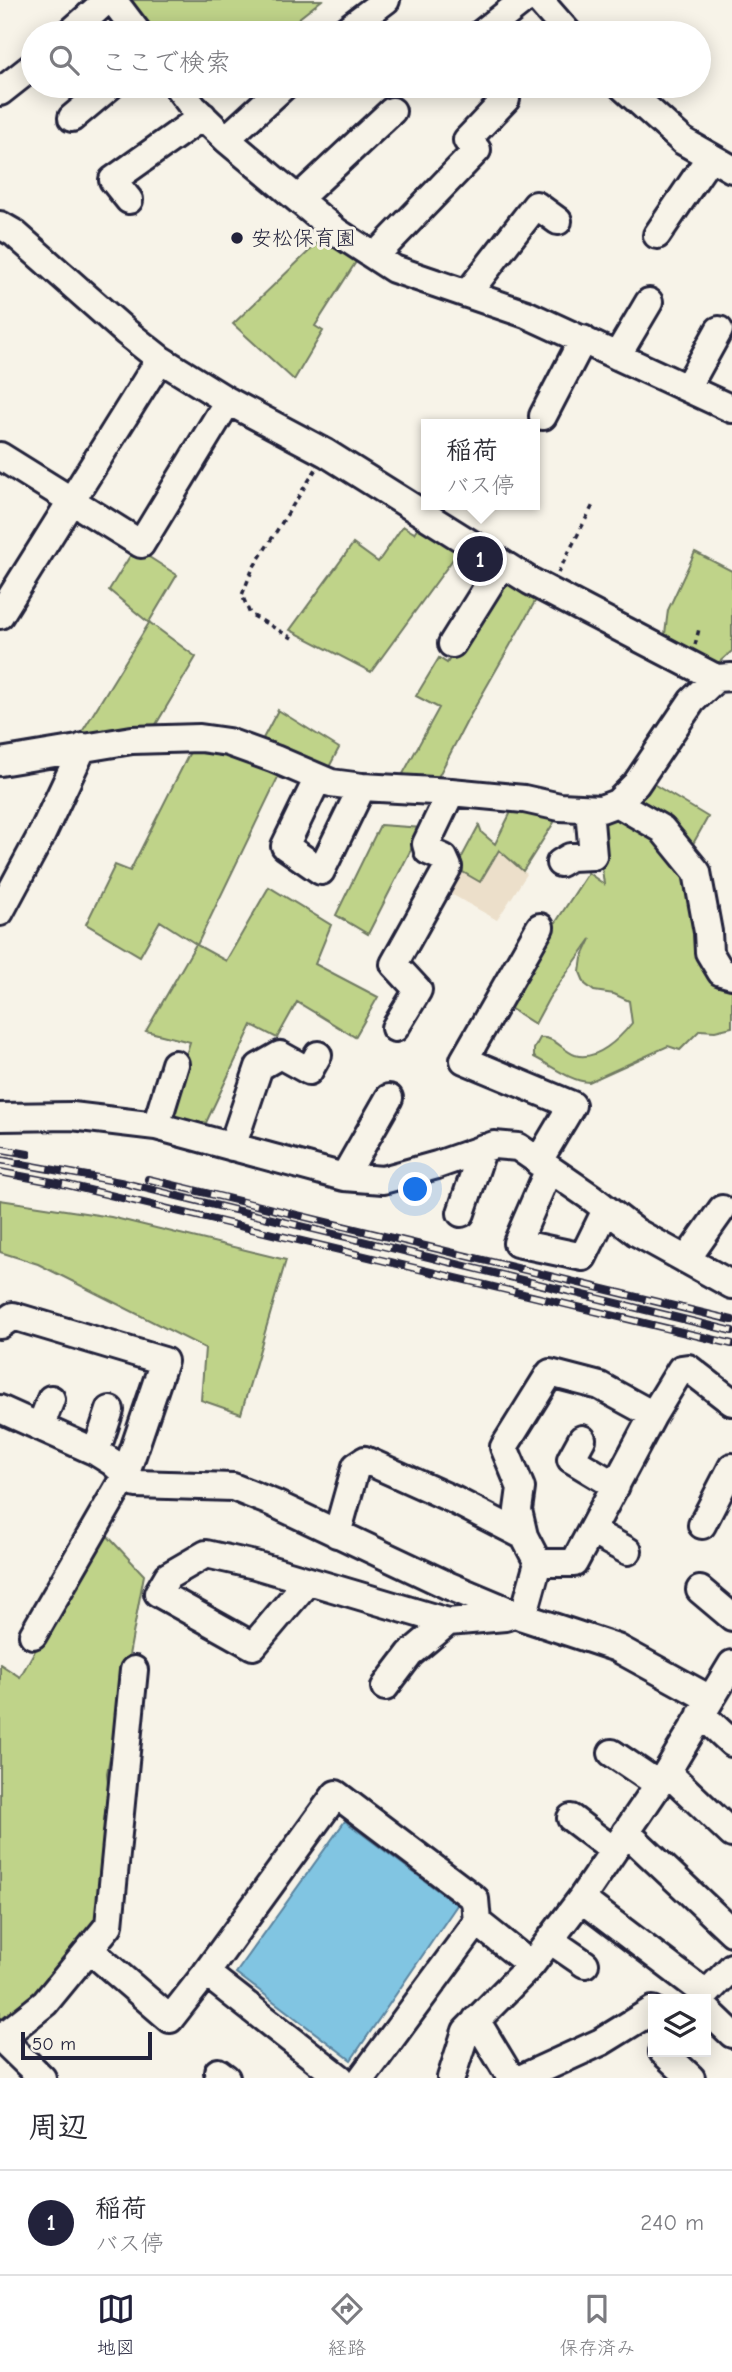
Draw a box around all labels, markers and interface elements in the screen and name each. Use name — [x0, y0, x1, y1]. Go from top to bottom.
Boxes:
search box — [21, 21, 711, 98]
icon: search — [45, 41, 83, 79]
text: ここで検索 — [101, 48, 231, 78]
place label: 安松保育園 — [251, 226, 356, 250]
marker: 安松保育園 — [229, 230, 245, 246]
popup — [421, 419, 540, 510]
text: 稲荷 — [446, 436, 498, 466]
text: バス停 — [446, 472, 515, 499]
pin: 1 — [457, 533, 503, 585]
your location — [398, 1172, 432, 1206]
map controls — [648, 1994, 711, 2057]
button: layers — [648, 1994, 711, 2057]
scale bar — [21, 2029, 152, 2061]
text: 50 m — [32, 2033, 76, 2055]
text: 周辺 — [28, 2110, 88, 2145]
text: 稲荷 — [95, 2194, 147, 2224]
text: 1 — [46, 2209, 56, 2236]
text: 240 m — [640, 2209, 704, 2236]
text: バス停 — [95, 2230, 164, 2257]
tab: 地図 — [97, 2290, 135, 2359]
tab: 経路 — [328, 2290, 366, 2359]
tab: 保存済み — [559, 2290, 635, 2359]

